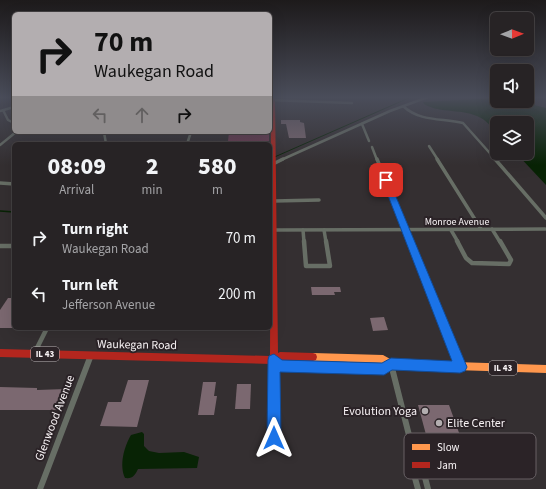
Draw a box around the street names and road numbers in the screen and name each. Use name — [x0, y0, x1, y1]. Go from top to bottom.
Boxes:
street label: Monroe Avenue — [425, 215, 489, 229]
street label: Waukegan Road — [97, 336, 177, 354]
road number: IL 43 — [31, 347, 59, 361]
road number: IL 43 — [489, 361, 517, 375]
street label: Glenwood Avenue — [31, 373, 79, 463]

